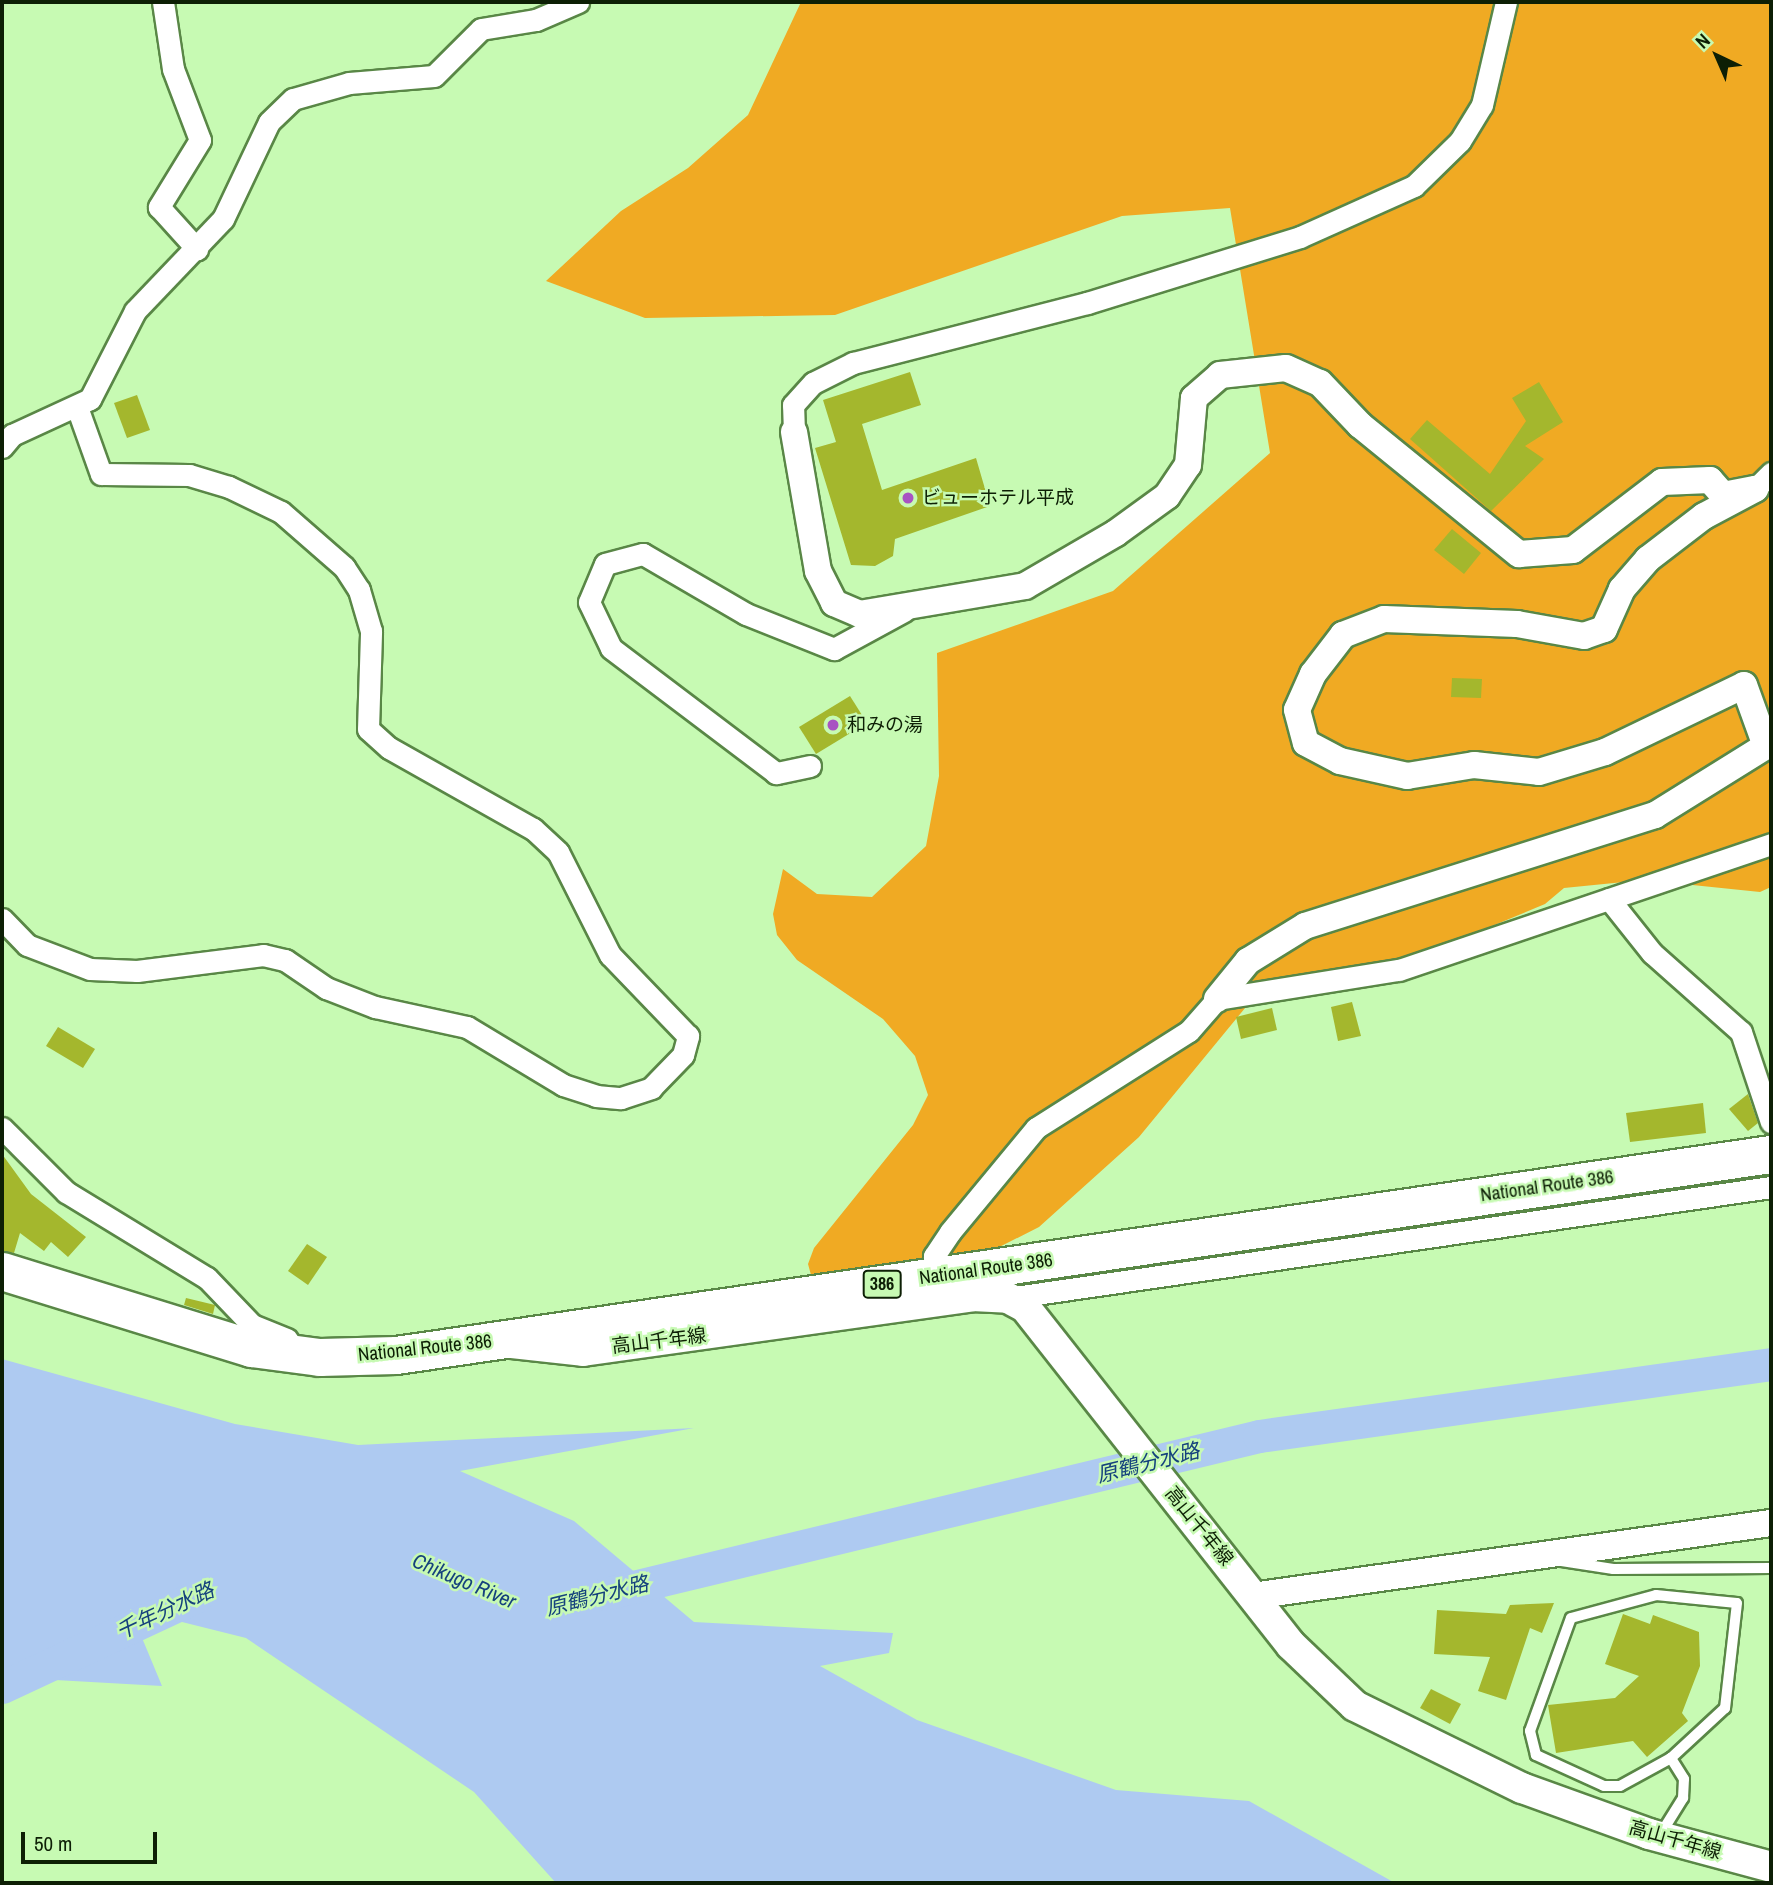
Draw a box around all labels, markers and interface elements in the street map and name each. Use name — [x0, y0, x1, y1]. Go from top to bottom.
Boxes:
north arrow — [1682, 21, 1752, 91]
text: N — [1689, 28, 1715, 54]
place label: ビューホテル平成 — [922, 487, 1074, 509]
marker: ビューホテル平成 — [900, 490, 916, 506]
place label: 和みの湯 — [847, 714, 923, 736]
marker: 和みの湯 — [825, 717, 841, 733]
street label: National Route 386 — [1479, 1165, 1615, 1207]
street label: National Route 386 — [918, 1248, 1054, 1290]
road number: 386 — [861, 1269, 903, 1298]
street label: 高山千年線 — [610, 1324, 708, 1358]
street label: National Route 386 — [357, 1330, 493, 1366]
water label: 原鶴分水路 — [1094, 1438, 1202, 1488]
street label: 高山千年線 — [1160, 1482, 1238, 1570]
water label: Chikugo River — [408, 1548, 520, 1614]
water label: 原鶴分水路 — [543, 1571, 651, 1621]
water label: 千年分水路 — [112, 1577, 218, 1645]
street label: 高山千年線 — [1626, 1816, 1724, 1864]
scale bar — [24, 1818, 161, 1862]
text: 50 m — [34, 1829, 72, 1858]

